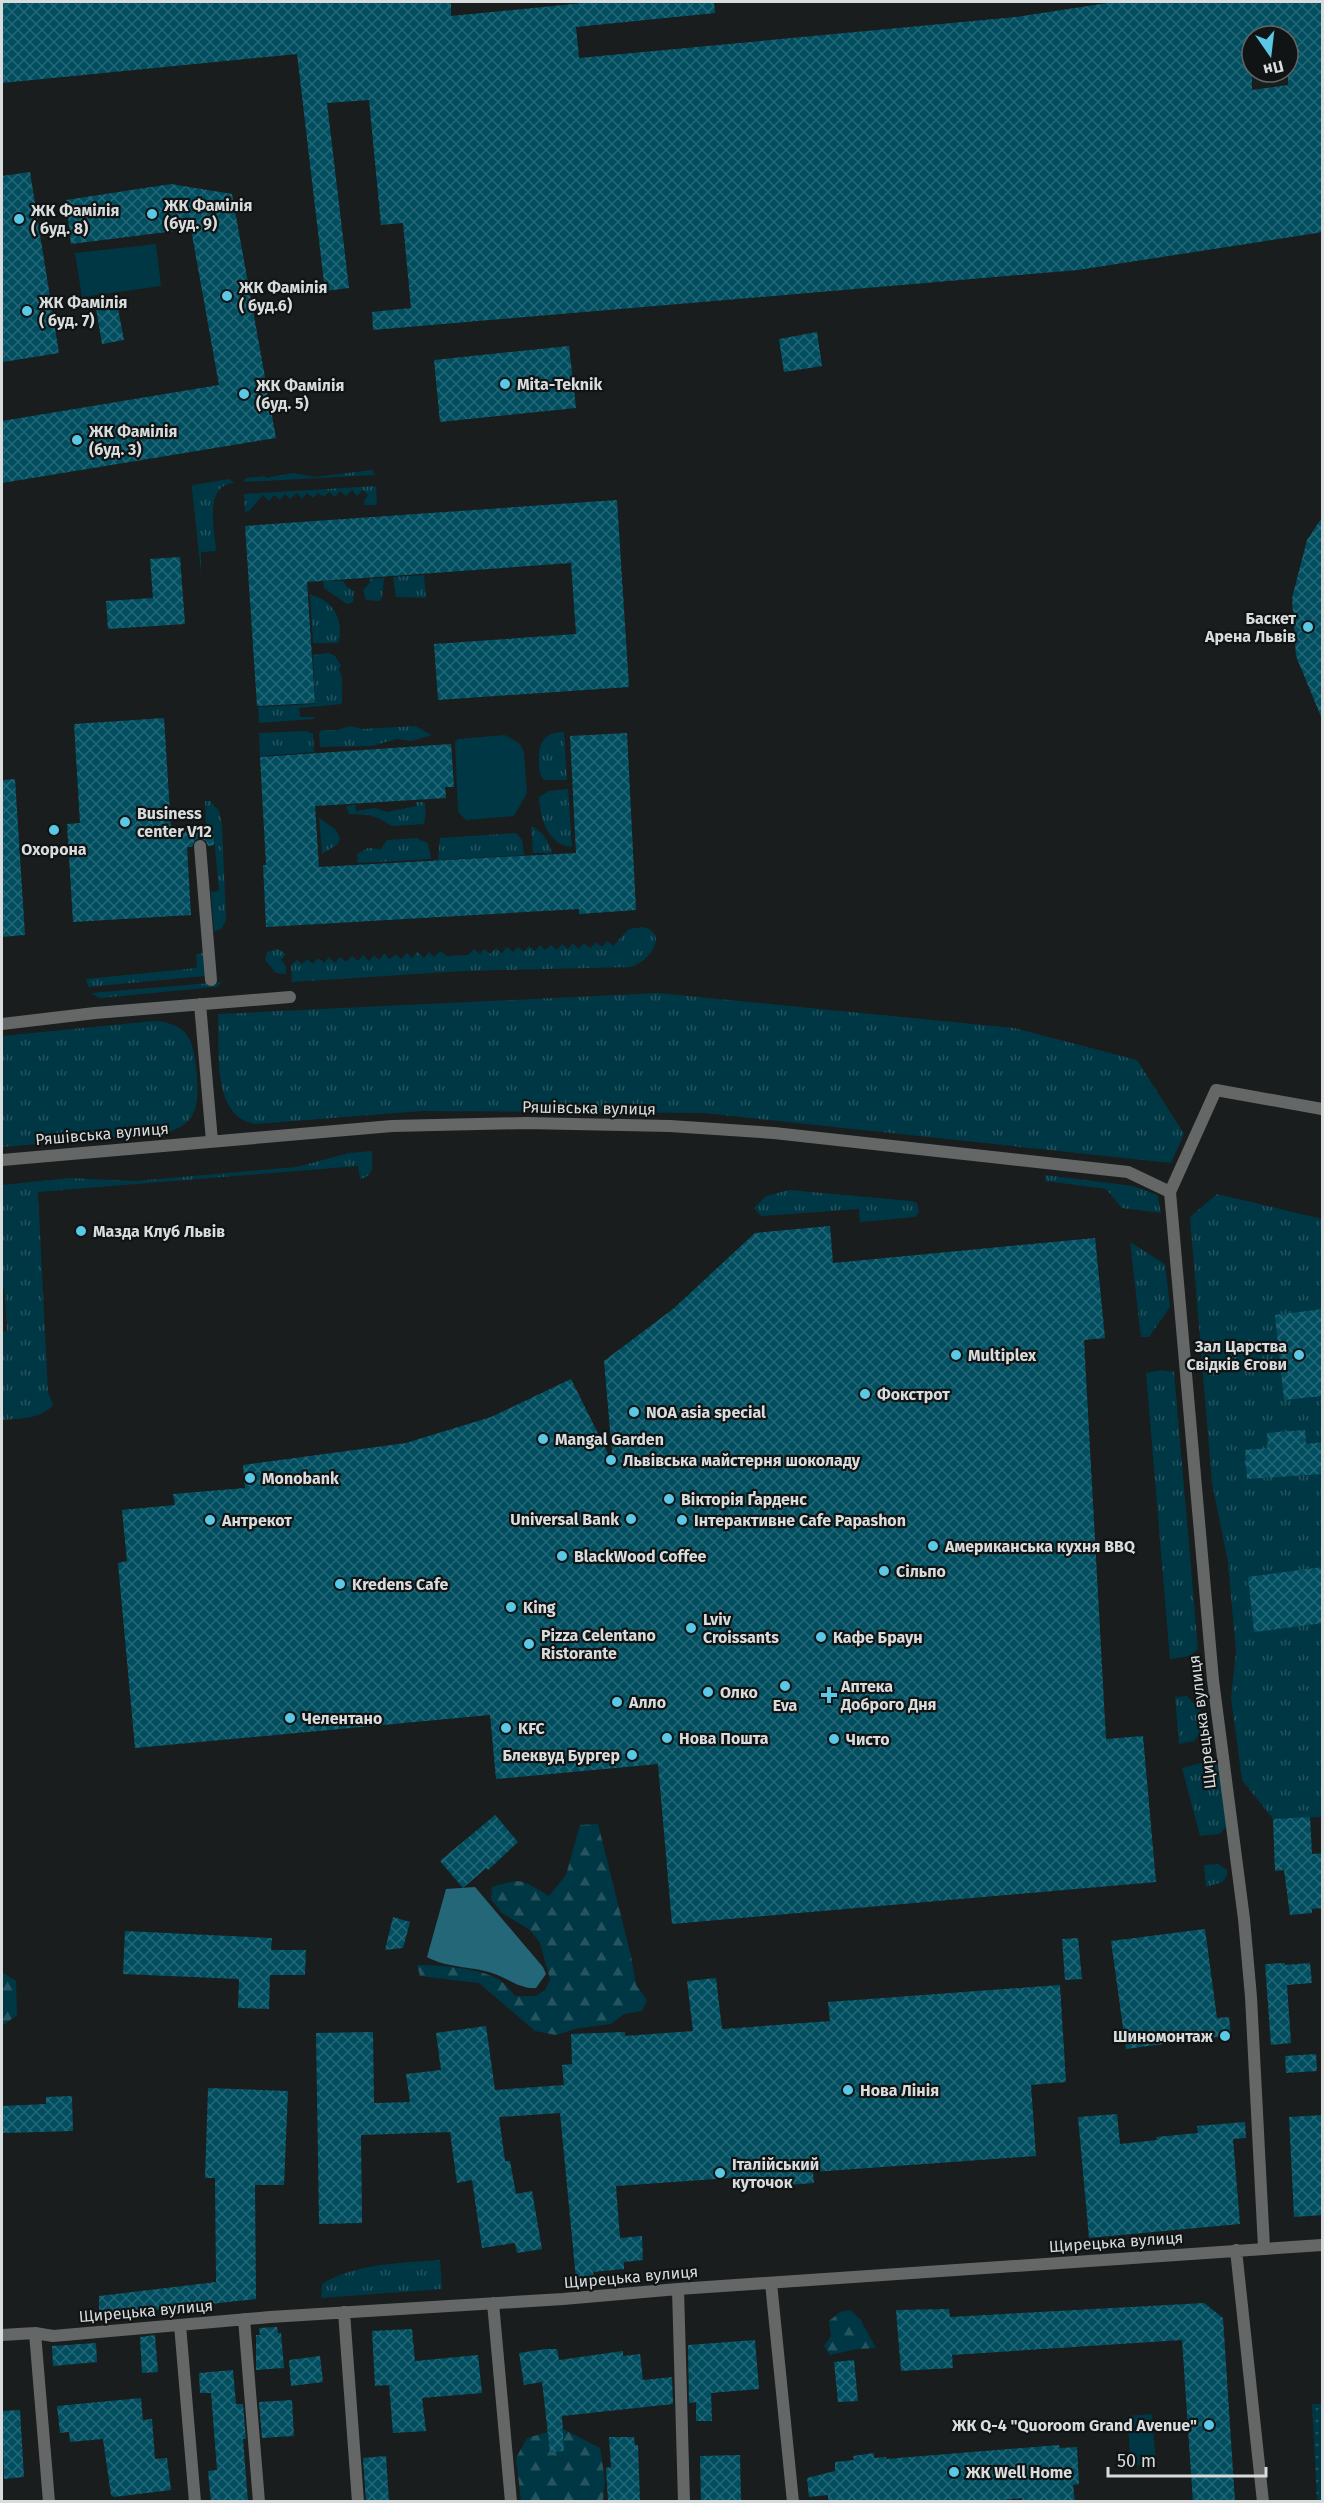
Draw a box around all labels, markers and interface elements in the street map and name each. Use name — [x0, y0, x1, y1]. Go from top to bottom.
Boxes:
north arrow — [1240, 24, 1300, 84]
text: Пн — [1261, 56, 1286, 80]
place label: ЖК Фамілія (буд. 9) — [163, 196, 252, 233]
place label: ЖК Фамілія ( буд. 8) — [30, 201, 119, 238]
marker: ЖК Фамілія (буд. 9) — [145, 207, 159, 221]
marker: ЖК Фамілія ( буд. 8) — [12, 212, 26, 226]
place label: ЖК Фамілія ( буд.6) — [238, 278, 327, 315]
marker: ЖК Фамілія ( буд.6) — [220, 289, 234, 303]
place label: ЖК Фамілія ( буд. 7) — [38, 293, 127, 330]
marker: ЖК Фамілія ( буд. 7) — [20, 304, 34, 318]
place label: Mita-Teknik — [517, 375, 603, 394]
place label: ЖК Фамілія (буд. 5) — [255, 376, 344, 413]
marker: Mita-Teknik — [498, 377, 512, 391]
marker: ЖК Фамілія (буд. 5) — [237, 387, 251, 401]
place label: ЖК Фамілія (буд. 3) — [88, 422, 177, 459]
marker: ЖК Фамілія (буд. 3) — [70, 433, 84, 447]
place label: Баскет Арена Львів — [1204, 609, 1296, 646]
marker: Баскет Арена Львів — [1301, 620, 1315, 634]
place label: Business center V12 — [137, 804, 212, 841]
marker: Business center V12 — [118, 815, 132, 829]
marker: Охорона — [47, 823, 61, 837]
place label: Охорона — [21, 840, 87, 859]
street label: Ряшівська вулиця — [522, 1097, 656, 1119]
street label: Ряшівська вулиця — [34, 1119, 170, 1149]
place label: Мазда Клуб Львів — [93, 1222, 225, 1241]
marker: Мазда Клуб Львів — [74, 1224, 88, 1238]
place label: Зал Царства Свідків Єгови — [1186, 1337, 1287, 1374]
place label: Multiplex — [968, 1346, 1037, 1365]
marker: Multiplex — [949, 1348, 963, 1362]
marker: Зал Царства Свідків Єгови — [1292, 1348, 1306, 1362]
place label: Фокстрот — [877, 1385, 950, 1404]
marker: Фокстрот — [858, 1387, 872, 1401]
place label: NOA asia special — [646, 1403, 766, 1422]
marker: NOA asia special — [627, 1405, 641, 1419]
place label: Mangal Garden — [555, 1430, 664, 1449]
marker: Mangal Garden — [536, 1432, 550, 1446]
place label: Львівська майстерня шоколаду — [623, 1451, 861, 1470]
marker: Львівська майстерня шоколаду — [604, 1453, 618, 1467]
place label: Monobank — [262, 1469, 339, 1488]
marker: Monobank — [243, 1471, 257, 1485]
place label: Вікторія Ґарденс — [681, 1490, 807, 1509]
marker: Вікторія Ґарденс — [662, 1492, 676, 1506]
place label: Universal Bank — [510, 1510, 619, 1529]
place label: Антрекот — [221, 1511, 292, 1530]
place label: Інтерактивне Cafe Papashon — [694, 1511, 906, 1530]
marker: Universal Bank — [624, 1512, 638, 1526]
marker: Антрекот — [203, 1513, 217, 1527]
marker: Інтерактивне Cafe Papashon — [675, 1513, 689, 1527]
place label: Американська кухня BBQ — [944, 1537, 1136, 1556]
marker: Американська кухня BBQ — [926, 1539, 940, 1553]
place label: BlackWood Coffee — [574, 1547, 707, 1566]
marker: BlackWood Coffee — [555, 1549, 569, 1563]
place label: Сільпо — [896, 1562, 946, 1581]
marker: Сільпо — [877, 1564, 891, 1578]
place label: Kredens Cafe — [352, 1575, 448, 1594]
marker: Kredens Cafe — [333, 1577, 347, 1591]
place label: King — [523, 1598, 556, 1617]
marker: King — [504, 1600, 518, 1614]
place label: Lviv Croissants — [703, 1610, 779, 1647]
marker: Lviv Croissants — [684, 1621, 698, 1635]
place label: Pizza Celentano Ristorante — [541, 1626, 656, 1663]
place label: Кафе Браун — [833, 1628, 923, 1647]
marker: Кафе Браун — [814, 1630, 828, 1644]
marker: Pizza Celentano Ristorante — [522, 1637, 536, 1651]
street label: Щирецька вулиця — [1184, 1654, 1220, 1790]
place label: Аптека Доброго Дня — [840, 1677, 937, 1714]
marker: Eva — [778, 1679, 792, 1693]
place label: Олко — [720, 1683, 758, 1702]
marker: Олко — [701, 1685, 715, 1699]
marker: Аптека Доброго Дня — [822, 1688, 836, 1702]
place label: Алло — [628, 1693, 666, 1712]
marker: Алло — [610, 1695, 624, 1709]
place label: Eva — [773, 1696, 798, 1715]
place label: Челентано — [302, 1709, 382, 1728]
marker: Челентано — [283, 1711, 297, 1725]
place label: KFC — [518, 1719, 546, 1738]
marker: KFC — [499, 1721, 513, 1735]
place label: Нова Пошта — [679, 1729, 769, 1748]
place label: Чисто — [846, 1730, 890, 1749]
marker: Нова Пошта — [660, 1731, 674, 1745]
marker: Чисто — [827, 1732, 841, 1746]
place label: Блеквуд Бургер — [502, 1746, 620, 1765]
marker: Блеквуд Бургер — [625, 1748, 639, 1762]
place label: Шиномонтаж — [1113, 2027, 1214, 2046]
marker: Шиномонтаж — [1218, 2029, 1232, 2043]
place label: Нова Лінія — [860, 2081, 939, 2100]
marker: Нова Лінія — [841, 2083, 855, 2097]
place label: Італійський куточок — [732, 2155, 819, 2192]
marker: Італійський куточок — [713, 2166, 727, 2180]
street label: Щирецька вулиця — [1048, 2228, 1184, 2256]
street label: Щирецька вулиця — [563, 2262, 699, 2292]
street label: Щирецька вулиця — [78, 2296, 214, 2326]
place label: ЖК Q-4 "Quoroom Grand Avenue" — [951, 2416, 1197, 2435]
marker: ЖК Q-4 "Quoroom Grand Avenue" — [1202, 2418, 1216, 2432]
scale bar — [1108, 2440, 1266, 2478]
text: 50 m — [1117, 2450, 1156, 2472]
place label: ЖК Well Home — [965, 2463, 1072, 2482]
marker: ЖК Well Home — [947, 2465, 961, 2479]

